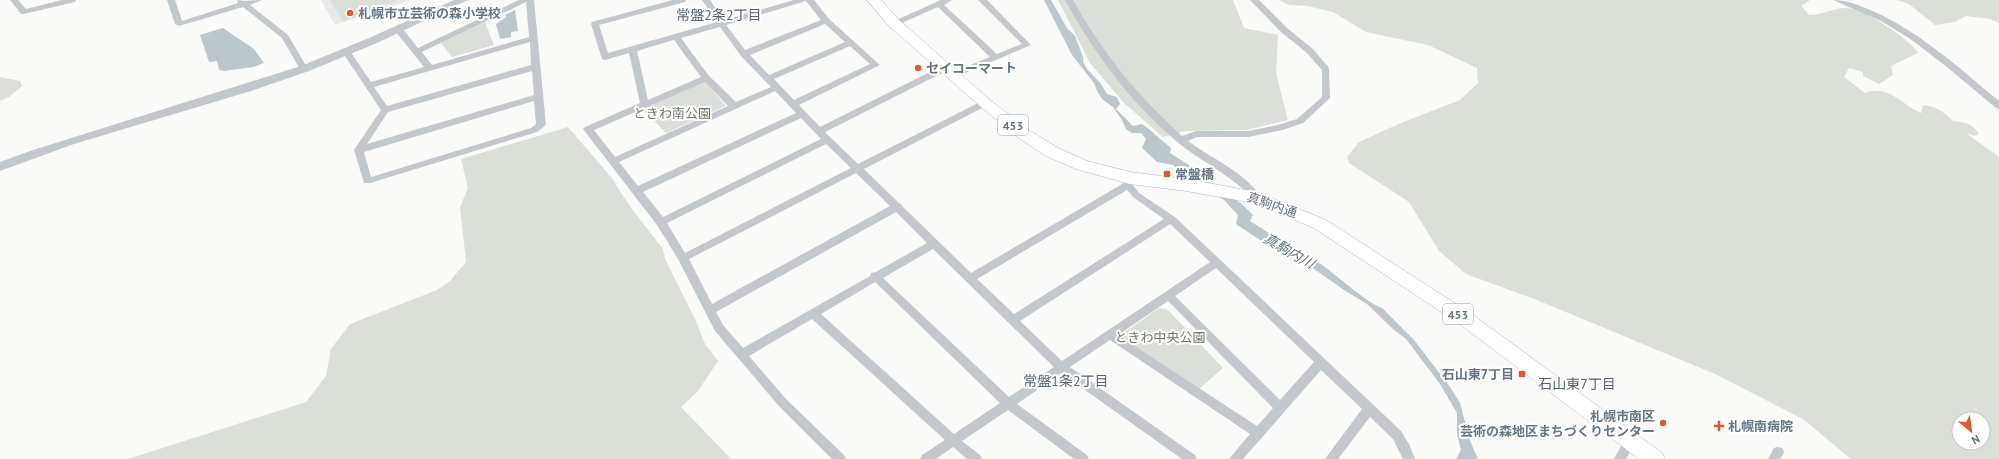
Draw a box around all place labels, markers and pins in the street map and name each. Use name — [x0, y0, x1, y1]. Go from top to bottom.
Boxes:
place label: 札幌市立芸術の森小学校 — [358, 5, 501, 22]
marker: 札幌市立芸術の森小学校 — [345, 8, 355, 18]
place label: セイコーマート — [926, 60, 1017, 77]
marker: セイコーマート — [913, 63, 923, 73]
place label: 常盤橋 — [1175, 166, 1214, 183]
marker: 常盤橋 — [1162, 169, 1172, 179]
place label: 石山東7丁目 — [1442, 366, 1514, 383]
marker: 石山東7丁目 — [1517, 369, 1527, 379]
place label: 札幌市南区 芸術の森地区まちづくりセンター — [1460, 408, 1655, 440]
marker: 札幌市南区 芸術の森地区まちづくりセンター — [1658, 418, 1668, 428]
place label: 札幌南病院 — [1728, 418, 1793, 435]
marker: 札幌南病院 — [1713, 420, 1725, 432]

